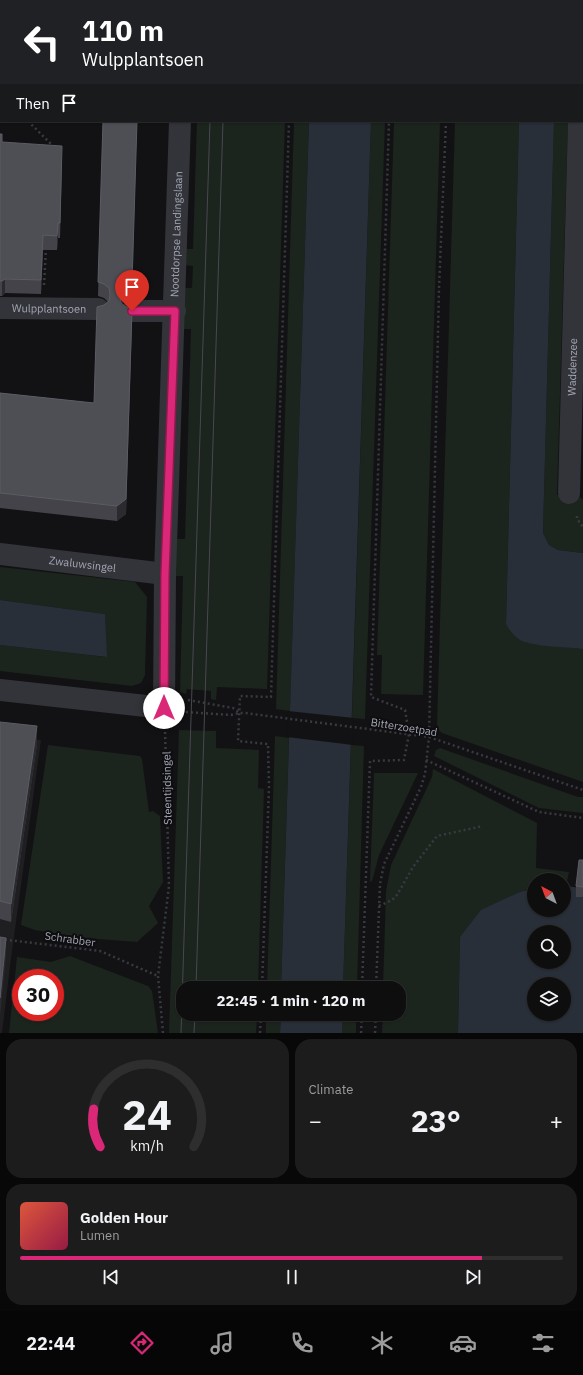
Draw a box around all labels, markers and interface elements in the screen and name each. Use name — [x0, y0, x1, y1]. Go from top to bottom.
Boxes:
text: 110 m — [82, 12, 164, 49]
icon: left — [16, 16, 68, 68]
text: Wulpplantsoen — [82, 48, 204, 71]
icon: arrive — [58, 92, 80, 114]
text: Then — [16, 94, 50, 113]
street label: Nootdorpse Landingslaan — [167, 171, 185, 297]
pin — [115, 270, 149, 311]
icon: arrive — [121, 276, 143, 298]
street label: Wulpplantsoen — [12, 301, 86, 316]
street label: Waddenzee — [565, 338, 580, 396]
street label: Zwaluwsingel — [48, 553, 117, 575]
position arrow — [143, 687, 185, 729]
street label: Bitterzoetpad — [370, 715, 438, 739]
street label: Steentijdsingel — [159, 751, 175, 825]
north arrow — [527, 873, 571, 917]
map controls — [527, 873, 571, 1021]
button: search — [527, 925, 571, 969]
street label: Schrabber — [44, 929, 96, 949]
speed limit sign: 30 — [12, 969, 64, 1021]
button: layers — [527, 977, 571, 1021]
text: 22:45 · 1 min · 120 m — [217, 991, 365, 1010]
text: Climate — [309, 1081, 353, 1098]
text: 24 — [122, 1086, 172, 1140]
text: 23° — [411, 1101, 461, 1140]
text: − — [309, 1106, 322, 1135]
text: + — [550, 1106, 563, 1135]
text: km/h — [130, 1135, 164, 1154]
text: Golden Hour — [80, 1208, 168, 1227]
text: Lumen — [80, 1227, 120, 1244]
icon: previous — [100, 1266, 122, 1288]
icon: pause — [281, 1266, 303, 1288]
icon: next — [462, 1266, 484, 1288]
icon: directions — [128, 1329, 156, 1357]
icon: music — [208, 1329, 236, 1357]
icon: phone — [288, 1329, 316, 1357]
icon: climate — [368, 1329, 396, 1357]
icon: car — [449, 1329, 477, 1357]
icon: filters — [529, 1329, 557, 1357]
text: 22:44 — [26, 1332, 75, 1355]

